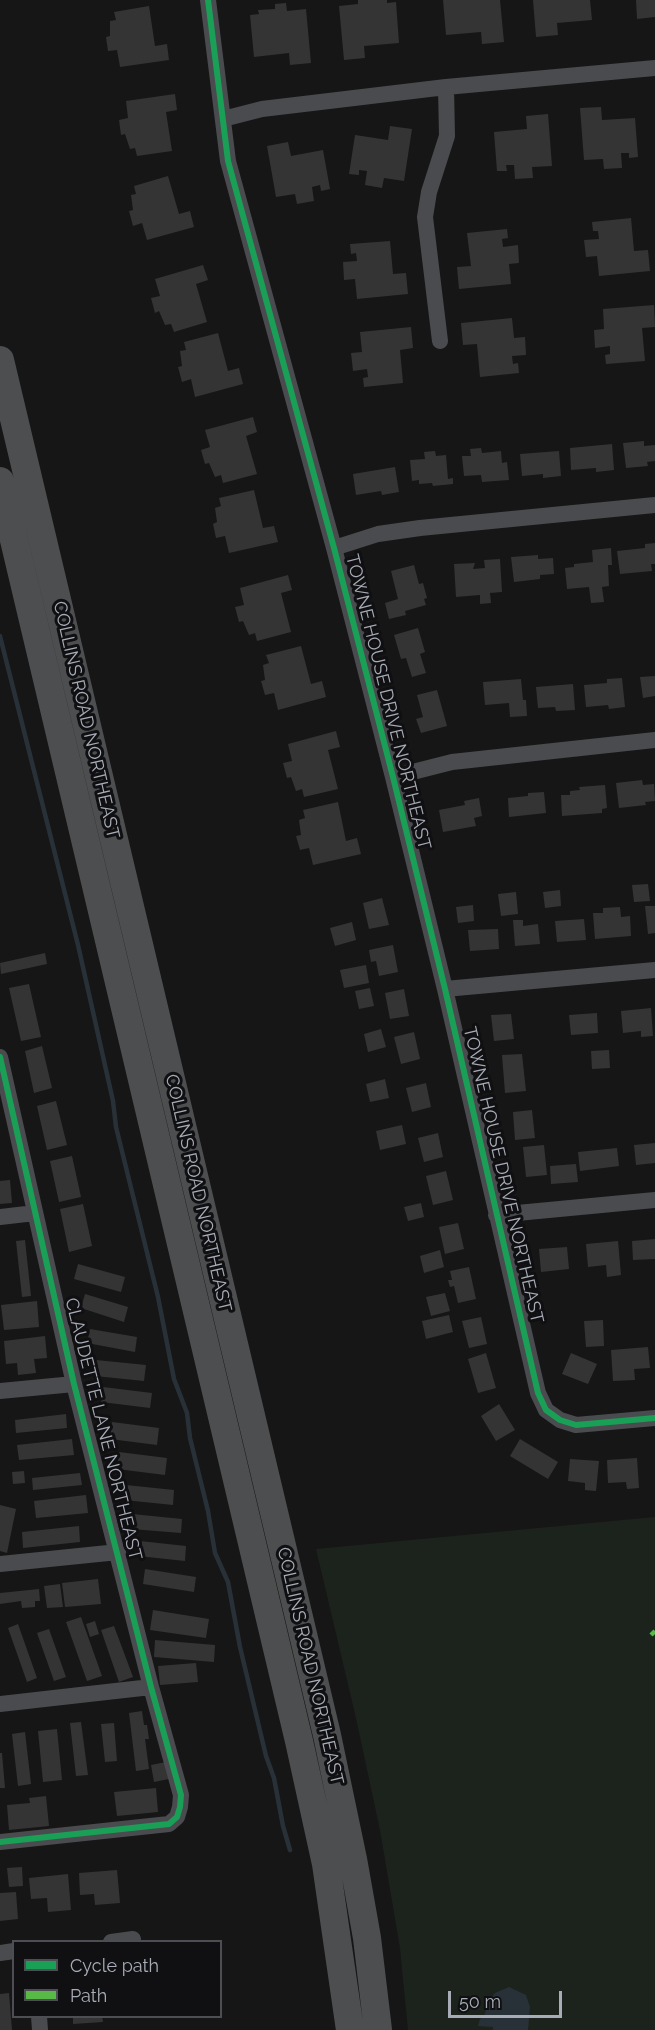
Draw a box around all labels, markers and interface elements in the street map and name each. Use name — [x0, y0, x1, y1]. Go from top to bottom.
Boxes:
street label: TOWNE HOUSE DRIVE NORTHEAST — [341, 552, 435, 852]
street label: COLLINS ROAD NORTHEAST — [48, 599, 124, 841]
street label: TOWNE HOUSE DRIVE NORTHEAST — [458, 1025, 548, 1325]
street label: COLLINS ROAD NORTHEAST — [160, 1072, 236, 1314]
street label: CLAUDETTE LANE NORTHEAST — [60, 1296, 146, 1562]
street label: COLLINS ROAD NORTHEAST — [272, 1545, 348, 1787]
legend — [12, 1940, 222, 2018]
text: Cycle path — [70, 1955, 159, 1976]
scale bar — [451, 1979, 565, 2017]
text: Path — [70, 1985, 107, 2006]
text: 50 m — [459, 1991, 501, 2012]

